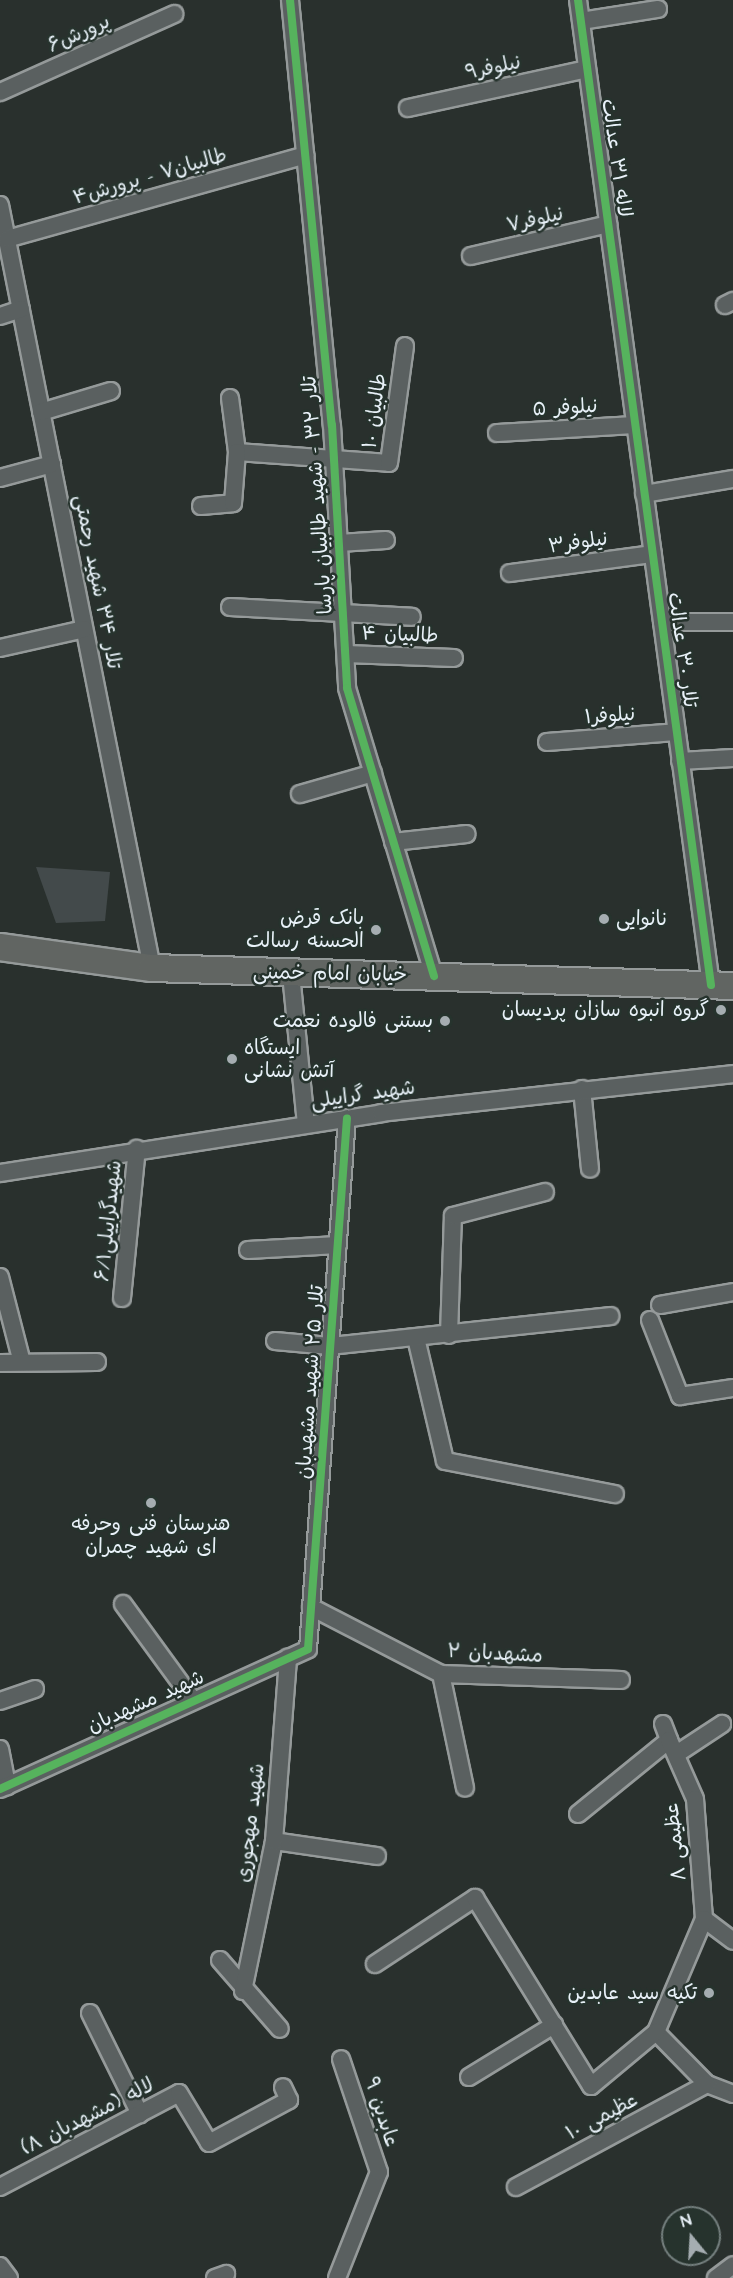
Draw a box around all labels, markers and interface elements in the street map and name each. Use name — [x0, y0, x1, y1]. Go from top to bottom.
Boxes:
street label: پرورش۶ — [44, 10, 114, 58]
street label: نیلوفر۹ — [463, 50, 523, 86]
street label: لاله ۳۱ عدالت — [596, 97, 636, 219]
street label: طالبیان۷ - پرورش۴ — [70, 144, 230, 210]
street label: نیلوفر۷ — [504, 202, 566, 238]
street label: طالبیان ۱۰ — [358, 372, 392, 450]
street label: تلار ۳۲ - شهید طالبیان پارسا — [298, 375, 338, 615]
street label: نیلوفر ۵ — [532, 394, 598, 422]
street label: تلار ۳۴ شهید رحمتی — [68, 493, 126, 671]
street label: نیلوفر۳ — [547, 527, 609, 559]
street label: تلار ۳۰ عدالت — [662, 591, 702, 709]
street label: طالبیان ۴ — [361, 622, 439, 648]
street label: نیلوفر۱ — [584, 702, 636, 730]
place label: بانک قرض الحسنه رسالت — [246, 906, 364, 953]
place label: نانوایی — [616, 907, 668, 931]
marker: نانوایی — [597, 912, 611, 926]
marker: بانک قرض الحسنه رسالت — [369, 923, 383, 937]
street label: خیابان امام خمینی — [253, 961, 407, 987]
place label: گروه انبوه سازان پردیسان — [502, 998, 709, 1022]
marker: گروه انبوه سازان پردیسان — [714, 1003, 728, 1017]
place label: بستنی فالوده نعمت — [273, 1009, 433, 1033]
marker: بستنی فالوده نعمت — [438, 1014, 452, 1028]
place label: ایستگاه آتش نشانی — [244, 1036, 334, 1083]
marker: ایستگاه آتش نشانی — [225, 1052, 239, 1066]
street label: شهید گراییلی — [309, 1076, 417, 1114]
street label: شهیدگراییلی۶/۱ — [91, 1159, 127, 1283]
street label: تلار ۲۵ شهید مشهدبان — [292, 1284, 330, 1480]
marker: هنرستان فنی وحرفه ای شهید چمران — [144, 1496, 158, 1510]
place label: هنرستان فنی وحرفه ای شهید چمران — [72, 1512, 230, 1559]
street label: مشهدبان ۲ — [447, 1640, 543, 1668]
street label: شهید مشهدبان — [84, 1666, 208, 1738]
street label: شهید مهجوری — [232, 1762, 270, 1884]
street label: عظیمی ۸ — [660, 1802, 692, 1882]
place label: تکیه سید عابدین — [567, 1981, 697, 2005]
marker: تکیه سید عابدین — [702, 1986, 716, 2000]
street label: لاله (مشهدبان ۸) — [18, 2073, 158, 2161]
street label: عابدین ۹ — [358, 2074, 404, 2150]
street label: عظیمی ۱۰ — [562, 2088, 642, 2146]
north arrow — [661, 2206, 721, 2266]
text: N — [678, 2209, 694, 2233]

